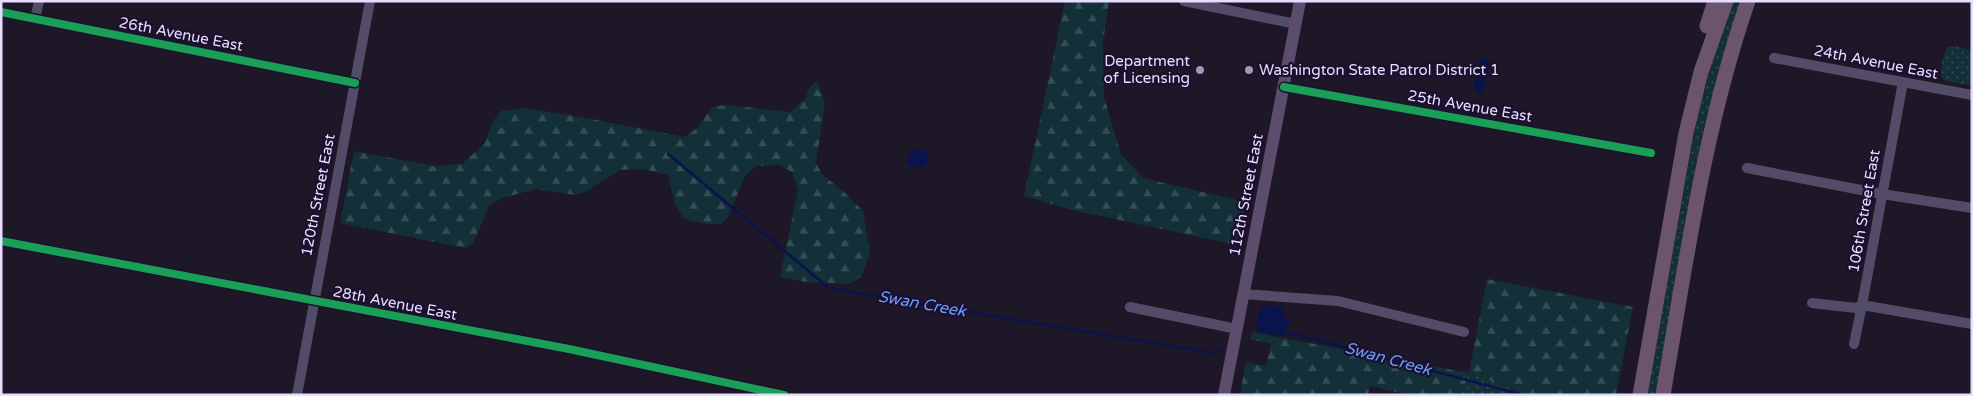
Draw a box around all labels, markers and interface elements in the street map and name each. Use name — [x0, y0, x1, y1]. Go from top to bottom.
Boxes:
street label: 26th Avenue East — [117, 13, 245, 55]
street label: 24th Avenue East — [1812, 41, 1940, 83]
place label: Department of Licensing — [1104, 52, 1190, 87]
place label: Washington State Patrol District 1 — [1259, 61, 1500, 79]
marker: Department of Licensing — [1194, 64, 1206, 76]
marker: Washington State Patrol District 1 — [1243, 64, 1255, 76]
street label: 25th Avenue East — [1406, 86, 1534, 126]
street label: 120th Street East — [297, 132, 339, 258]
street label: 112th Street East — [1225, 132, 1267, 258]
street label: 106th Street East — [1844, 148, 1884, 274]
street label: 28th Avenue East — [331, 282, 459, 324]
water label: Swan Creek — [877, 286, 969, 322]
water label: Swan Creek — [1343, 338, 1435, 380]

